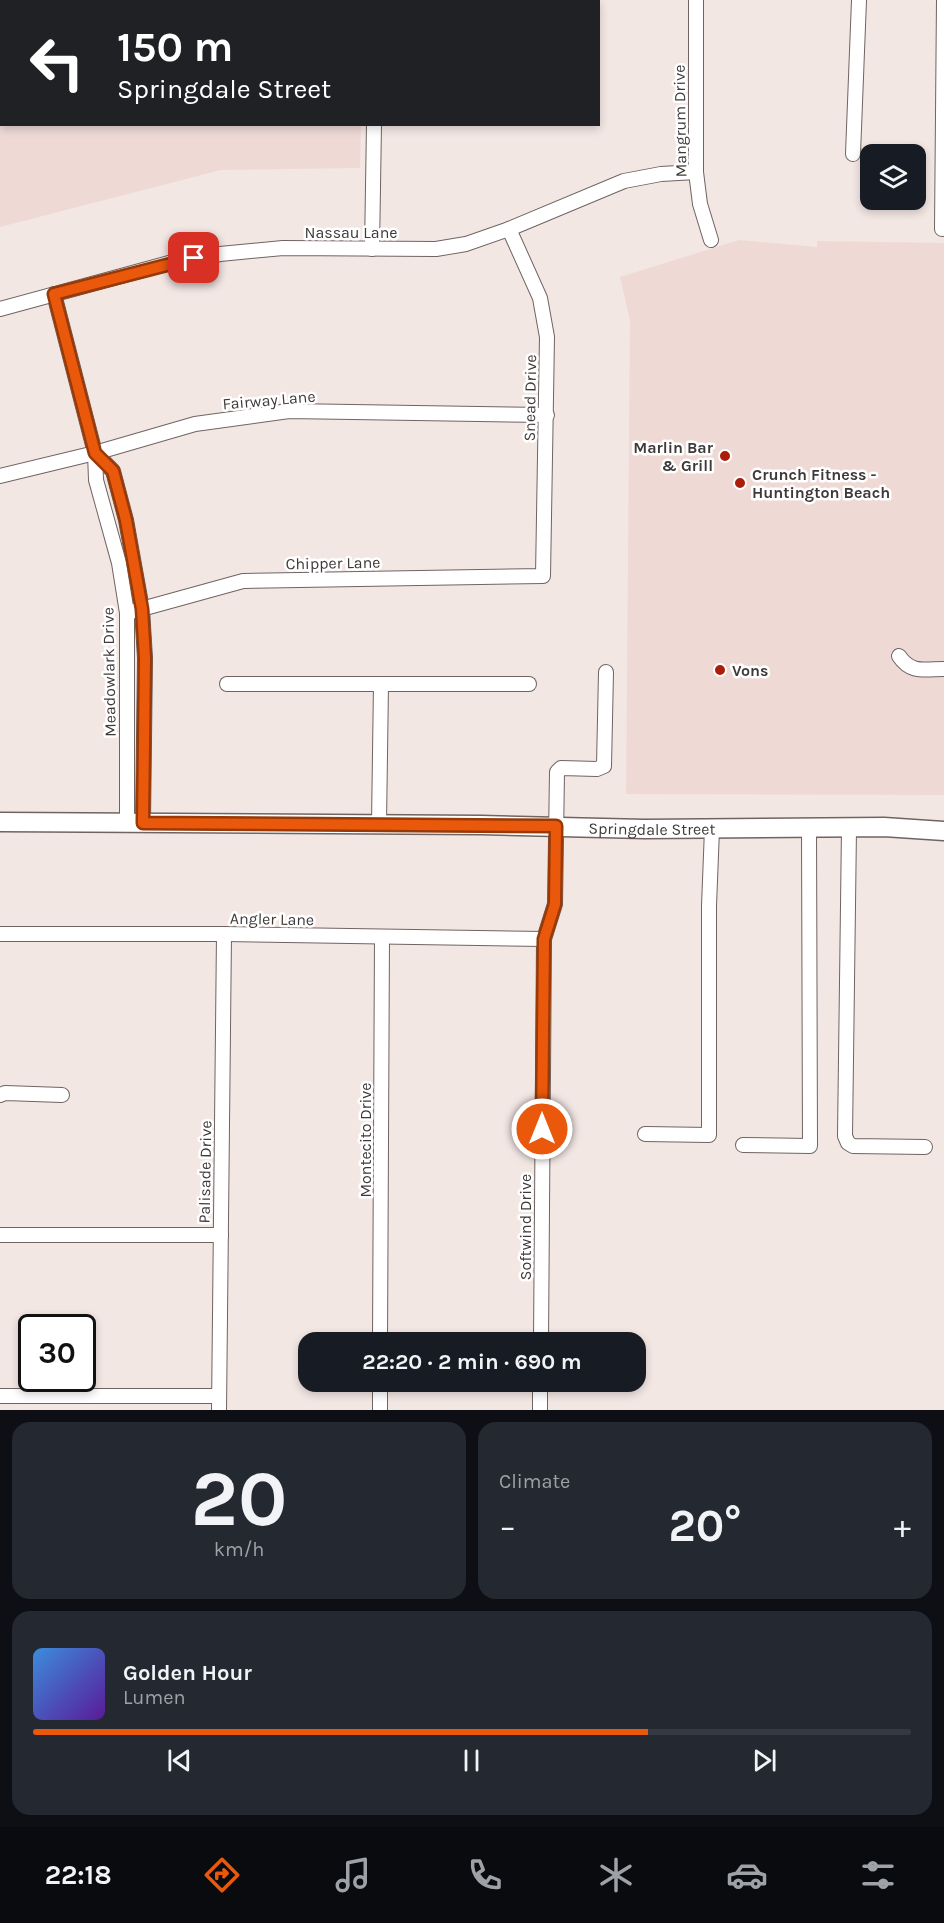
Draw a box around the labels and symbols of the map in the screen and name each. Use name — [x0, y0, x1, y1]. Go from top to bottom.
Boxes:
street label: Mangrum Drive — [670, 65, 690, 177]
street label: Nassau Lane — [304, 223, 398, 242]
pin — [168, 232, 219, 283]
street label: Snead Drive — [520, 354, 540, 442]
street label: Fairway Lane — [222, 386, 316, 414]
place label: Marlin Bar & Grill — [633, 438, 714, 475]
marker: Marlin Bar & Grill — [718, 449, 732, 463]
place label: Crunch Fitness - Huntington Beach — [752, 465, 890, 502]
marker: Crunch Fitness - Huntington Beach — [733, 476, 747, 490]
street label: Chipper Lane — [285, 553, 381, 573]
street label: Meadowlark Drive — [98, 607, 120, 737]
place label: Vons — [732, 661, 768, 680]
marker: Vons — [713, 663, 727, 677]
street label: Springdale Street — [588, 818, 716, 839]
street label: Angler Lane — [230, 909, 314, 929]
street label: Montecito Drive — [356, 1082, 375, 1198]
position arrow — [510, 1097, 574, 1161]
street label: Palisade Drive — [195, 1120, 215, 1224]
street label: Softwind Drive — [516, 1174, 535, 1280]
speed limit sign: 30 — [18, 1314, 96, 1392]

